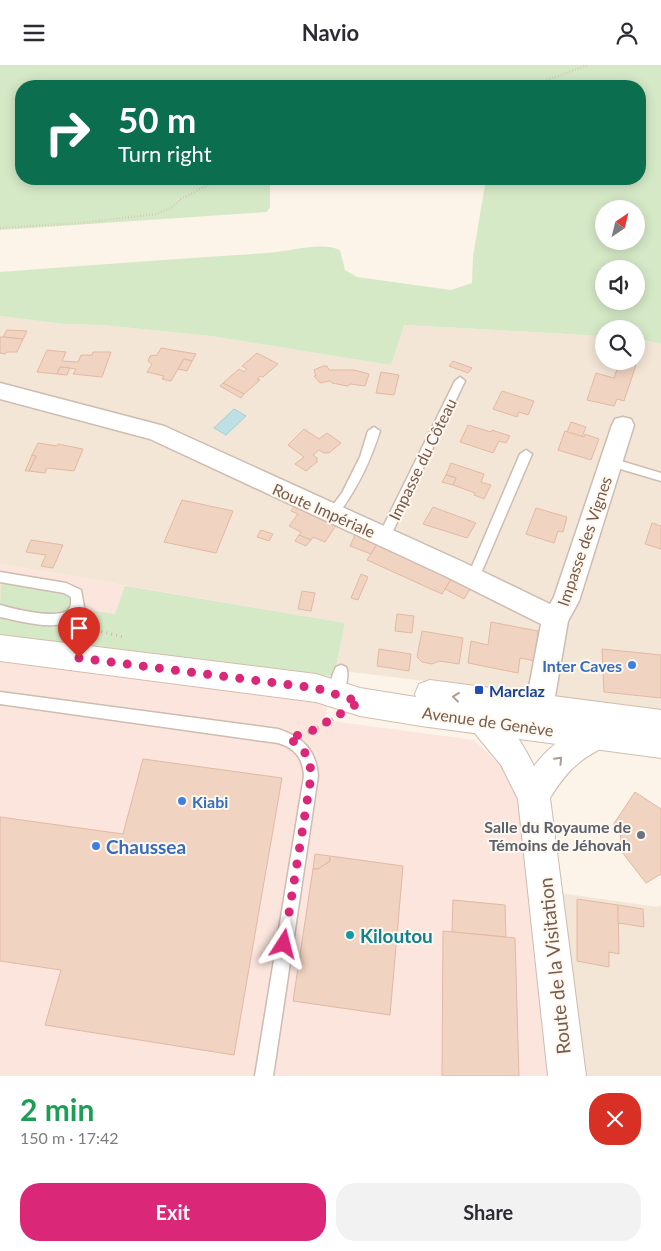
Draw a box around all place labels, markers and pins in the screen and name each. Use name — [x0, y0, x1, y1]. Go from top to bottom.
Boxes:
pin — [58, 607, 100, 658]
place label: Inter Caves — [542, 656, 622, 675]
marker: Inter Caves — [626, 659, 638, 671]
place label: Marclaz — [489, 681, 545, 700]
marker: Marclaz — [473, 684, 485, 696]
place label: Kiabi — [192, 792, 228, 811]
marker: Kiabi — [176, 795, 188, 807]
place label: Salle du Royaume de Témoins de Jéhovah — [484, 817, 631, 854]
marker: Salle du Royaume de Témoins de Jéhovah — [635, 829, 647, 841]
place label: Chaussea — [106, 835, 186, 858]
marker: Chaussea — [90, 840, 102, 852]
place label: Kiloutou — [360, 924, 433, 947]
marker: Kiloutou — [344, 929, 356, 941]

